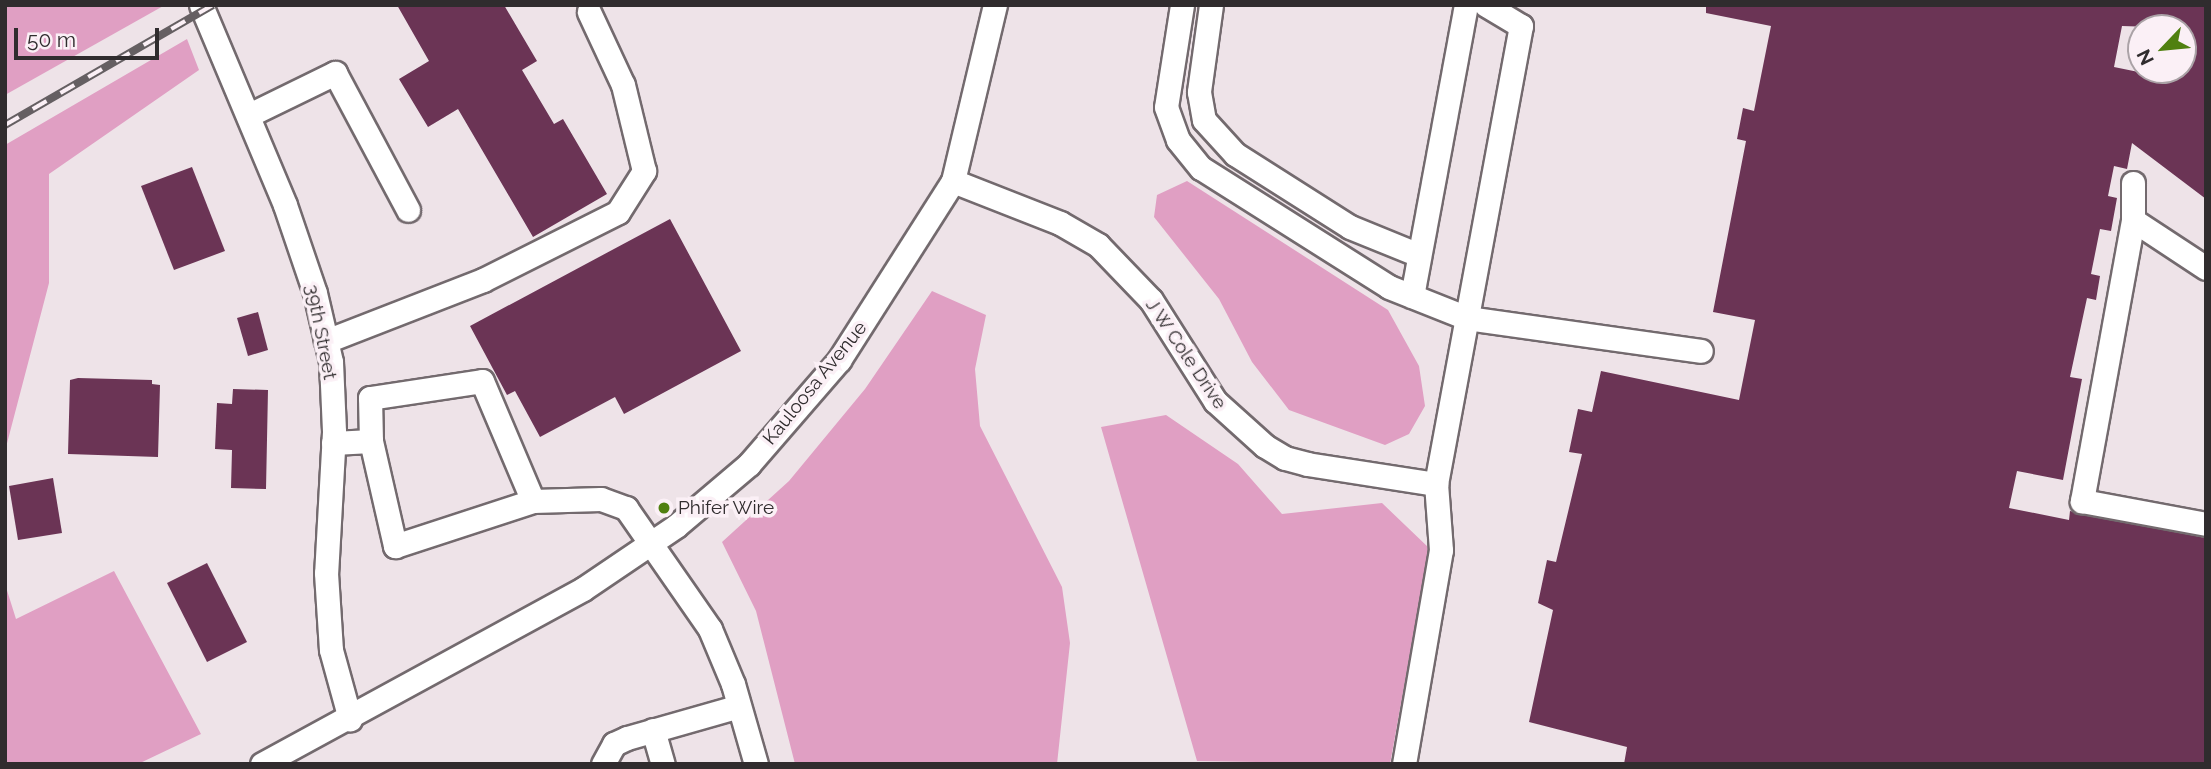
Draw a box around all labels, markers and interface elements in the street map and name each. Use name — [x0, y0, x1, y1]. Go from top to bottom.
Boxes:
scale bar — [18, 14, 163, 58]
north arrow — [2127, 14, 2197, 84]
text: 50 m — [27, 27, 76, 52]
text: N — [2132, 46, 2158, 69]
street label: 39th Street — [301, 283, 341, 381]
street label: J W Cole Drive — [1140, 294, 1232, 414]
street label: Kauloosa Avenue — [758, 316, 872, 450]
place label: Phifer Wire — [678, 497, 775, 519]
marker: Phifer Wire — [656, 500, 672, 516]

